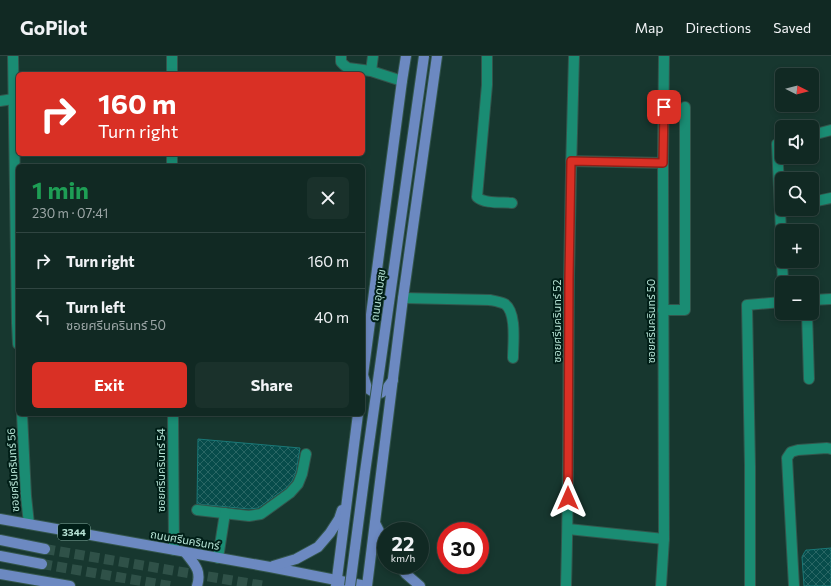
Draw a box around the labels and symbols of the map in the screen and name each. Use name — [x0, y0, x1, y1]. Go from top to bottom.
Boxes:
north arrow — [775, 68, 819, 112]
pin — [647, 90, 681, 124]
street label: ถนนอุดมสุข — [367, 268, 389, 322]
street label: ซอยศรีนครินทร์ 52 — [550, 279, 563, 363]
street label: ซอยศรีนครินทร์ 50 — [644, 279, 657, 363]
street label: ซอยศรีนครินทร์ 56 — [4, 427, 21, 512]
street label: ซอยศรีนครินทร์ 54 — [154, 428, 167, 512]
position arrow — [547, 477, 589, 519]
speed limit sign: 30 — [437, 522, 489, 574]
road number: 3344 — [58, 524, 90, 540]
street label: ถนนศรีนครินทร์ — [149, 527, 221, 552]

